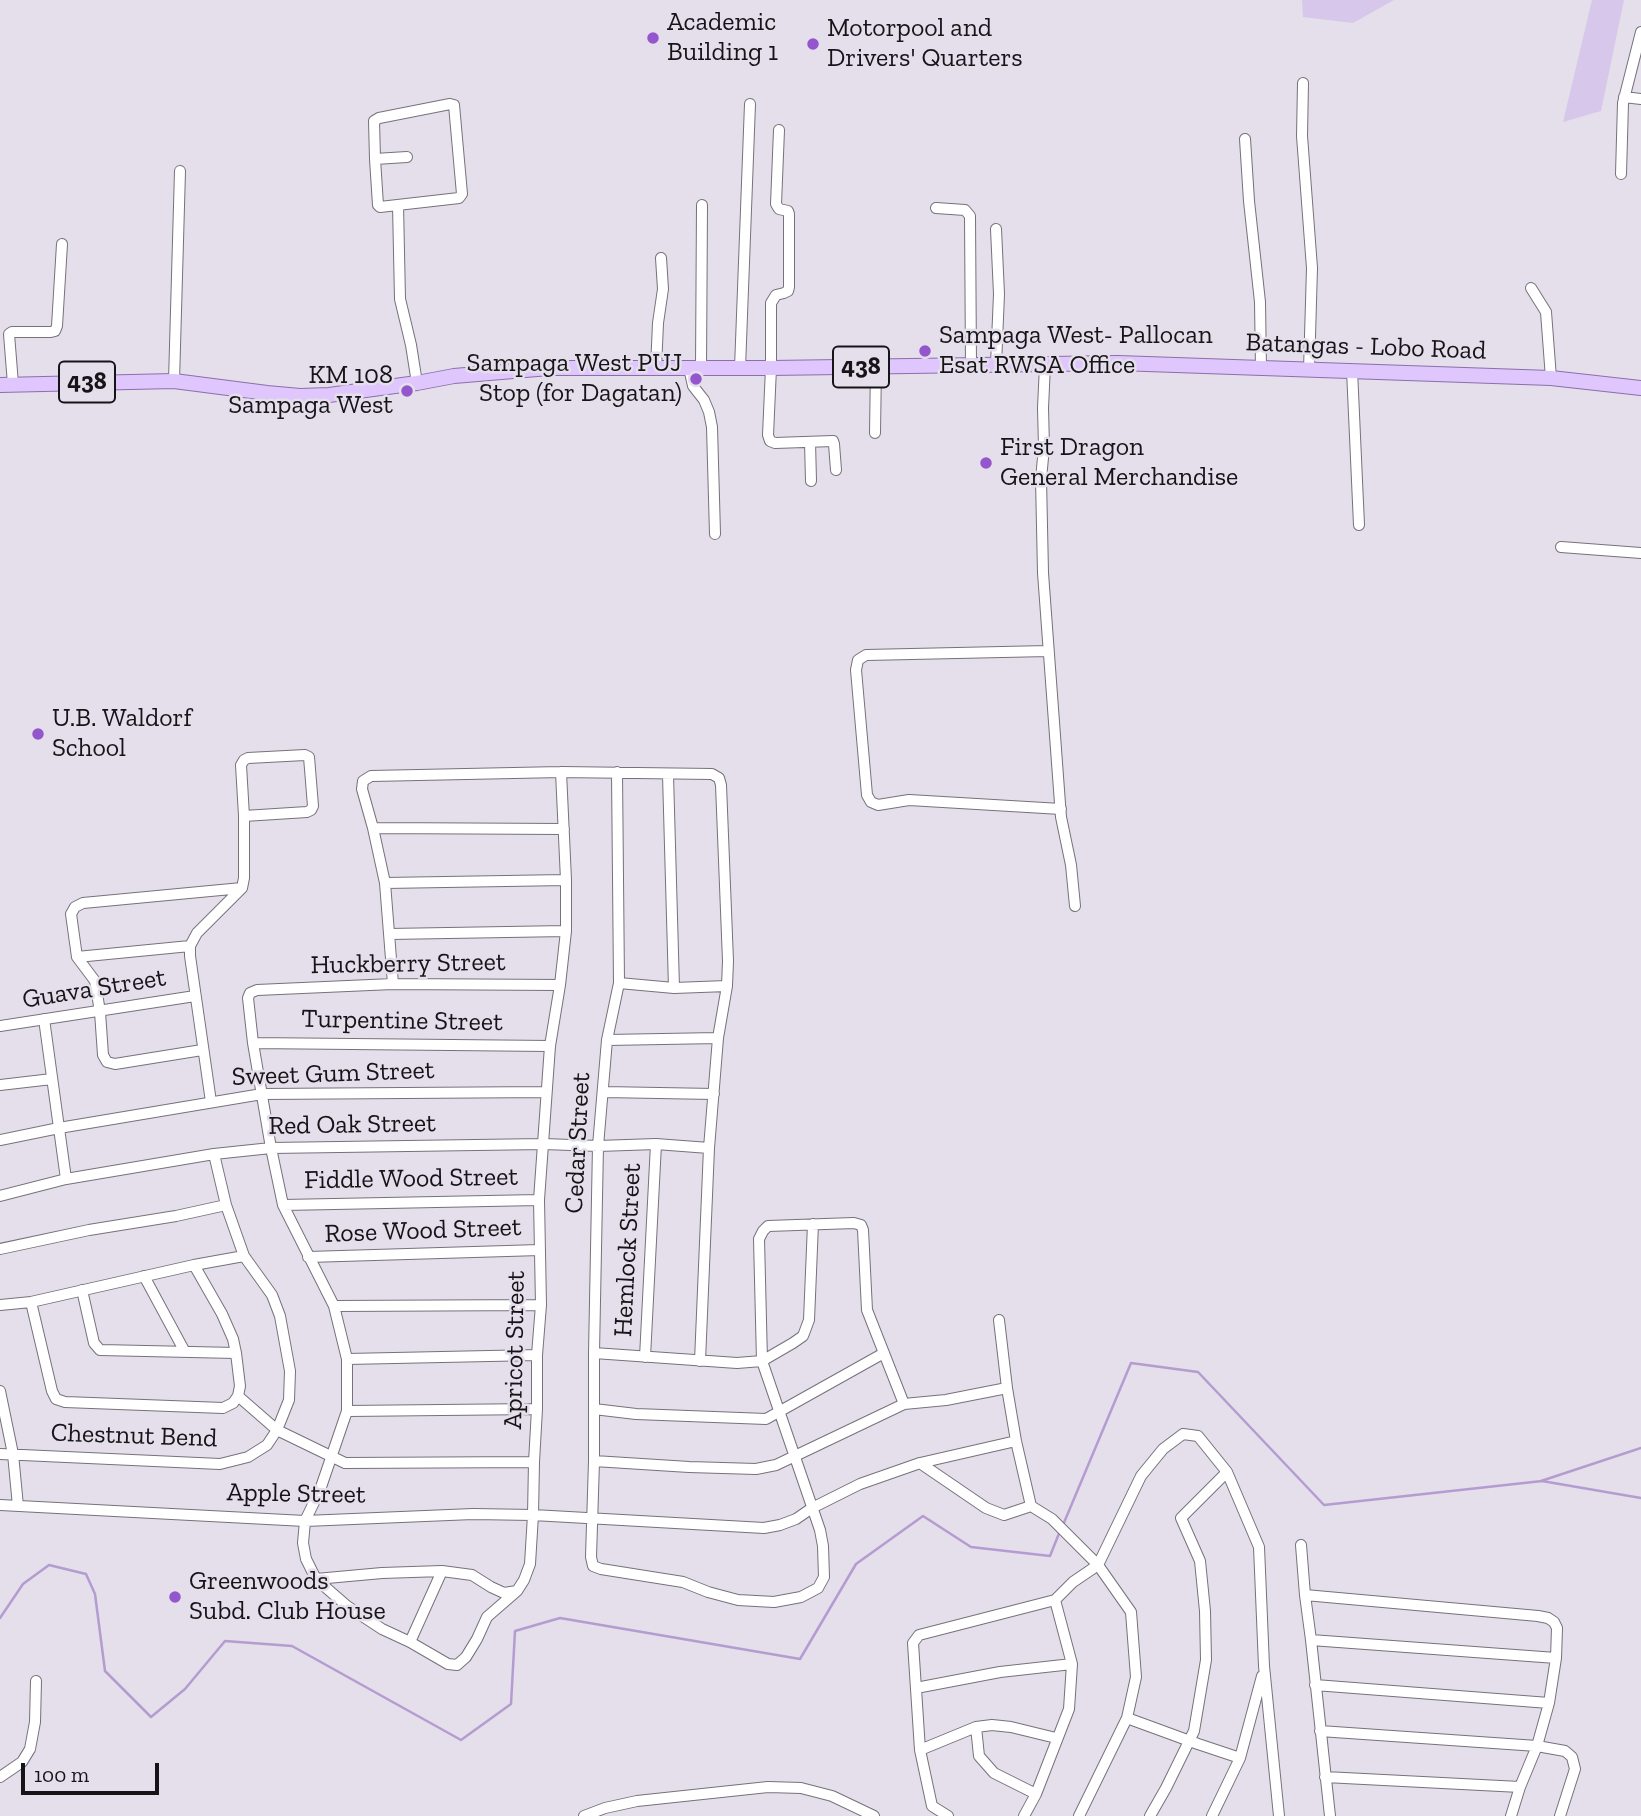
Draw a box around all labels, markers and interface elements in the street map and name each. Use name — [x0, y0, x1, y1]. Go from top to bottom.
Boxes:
place label: Academic Building 1 — [667, 7, 778, 68]
place label: Motorpool and Drivers' Quarters — [827, 13, 1023, 74]
marker: Academic Building 1 — [645, 30, 661, 46]
marker: Motorpool and Drivers' Quarters — [805, 36, 821, 52]
place label: Sampaga West- Pallocan Esat RWSA Office — [939, 320, 1213, 382]
street label: Batangas - Lobo Road — [1245, 327, 1487, 367]
marker: Sampaga West- Pallocan Esat RWSA Office — [917, 343, 933, 359]
road number: 438 — [833, 346, 889, 388]
place label: Sampaga West PUJ Stop (for Dagatan) — [467, 348, 682, 410]
place label: KM 108 Sampaga West — [228, 360, 393, 422]
road number: 438 — [59, 362, 115, 402]
marker: Sampaga West PUJ Stop (for Dagatan) — [688, 371, 704, 387]
marker: KM 108 Sampaga West — [399, 383, 415, 399]
place label: First Dragon General Merchandise — [1000, 432, 1238, 494]
marker: First Dragon General Merchandise — [978, 455, 994, 471]
place label: U.B. Waldorf School — [52, 703, 192, 764]
marker: U.B. Waldorf School — [30, 726, 46, 742]
street label: Huckberry Street — [310, 947, 506, 981]
street label: Guava Street — [20, 962, 168, 1016]
street label: Turpentine Street — [301, 1004, 503, 1038]
street label: Sweet Gum Street — [231, 1055, 435, 1093]
street label: Cedar Street — [559, 1072, 597, 1214]
street label: Red Oak Street — [268, 1108, 436, 1142]
street label: Fiddle Wood Street — [304, 1162, 518, 1196]
street label: Hemlock Street — [608, 1162, 648, 1338]
street label: Rose Wood Street — [324, 1212, 522, 1250]
street label: Apricot Street — [498, 1270, 532, 1430]
street label: Chestnut Bend — [50, 1417, 218, 1455]
street label: Apple Street — [226, 1477, 366, 1511]
place label: Greenwoods Subd. Club House — [189, 1566, 386, 1628]
marker: Greenwoods Subd. Club House — [167, 1589, 183, 1605]
scale bar — [24, 1750, 163, 1794]
text: 100 m — [34, 1762, 89, 1787]

